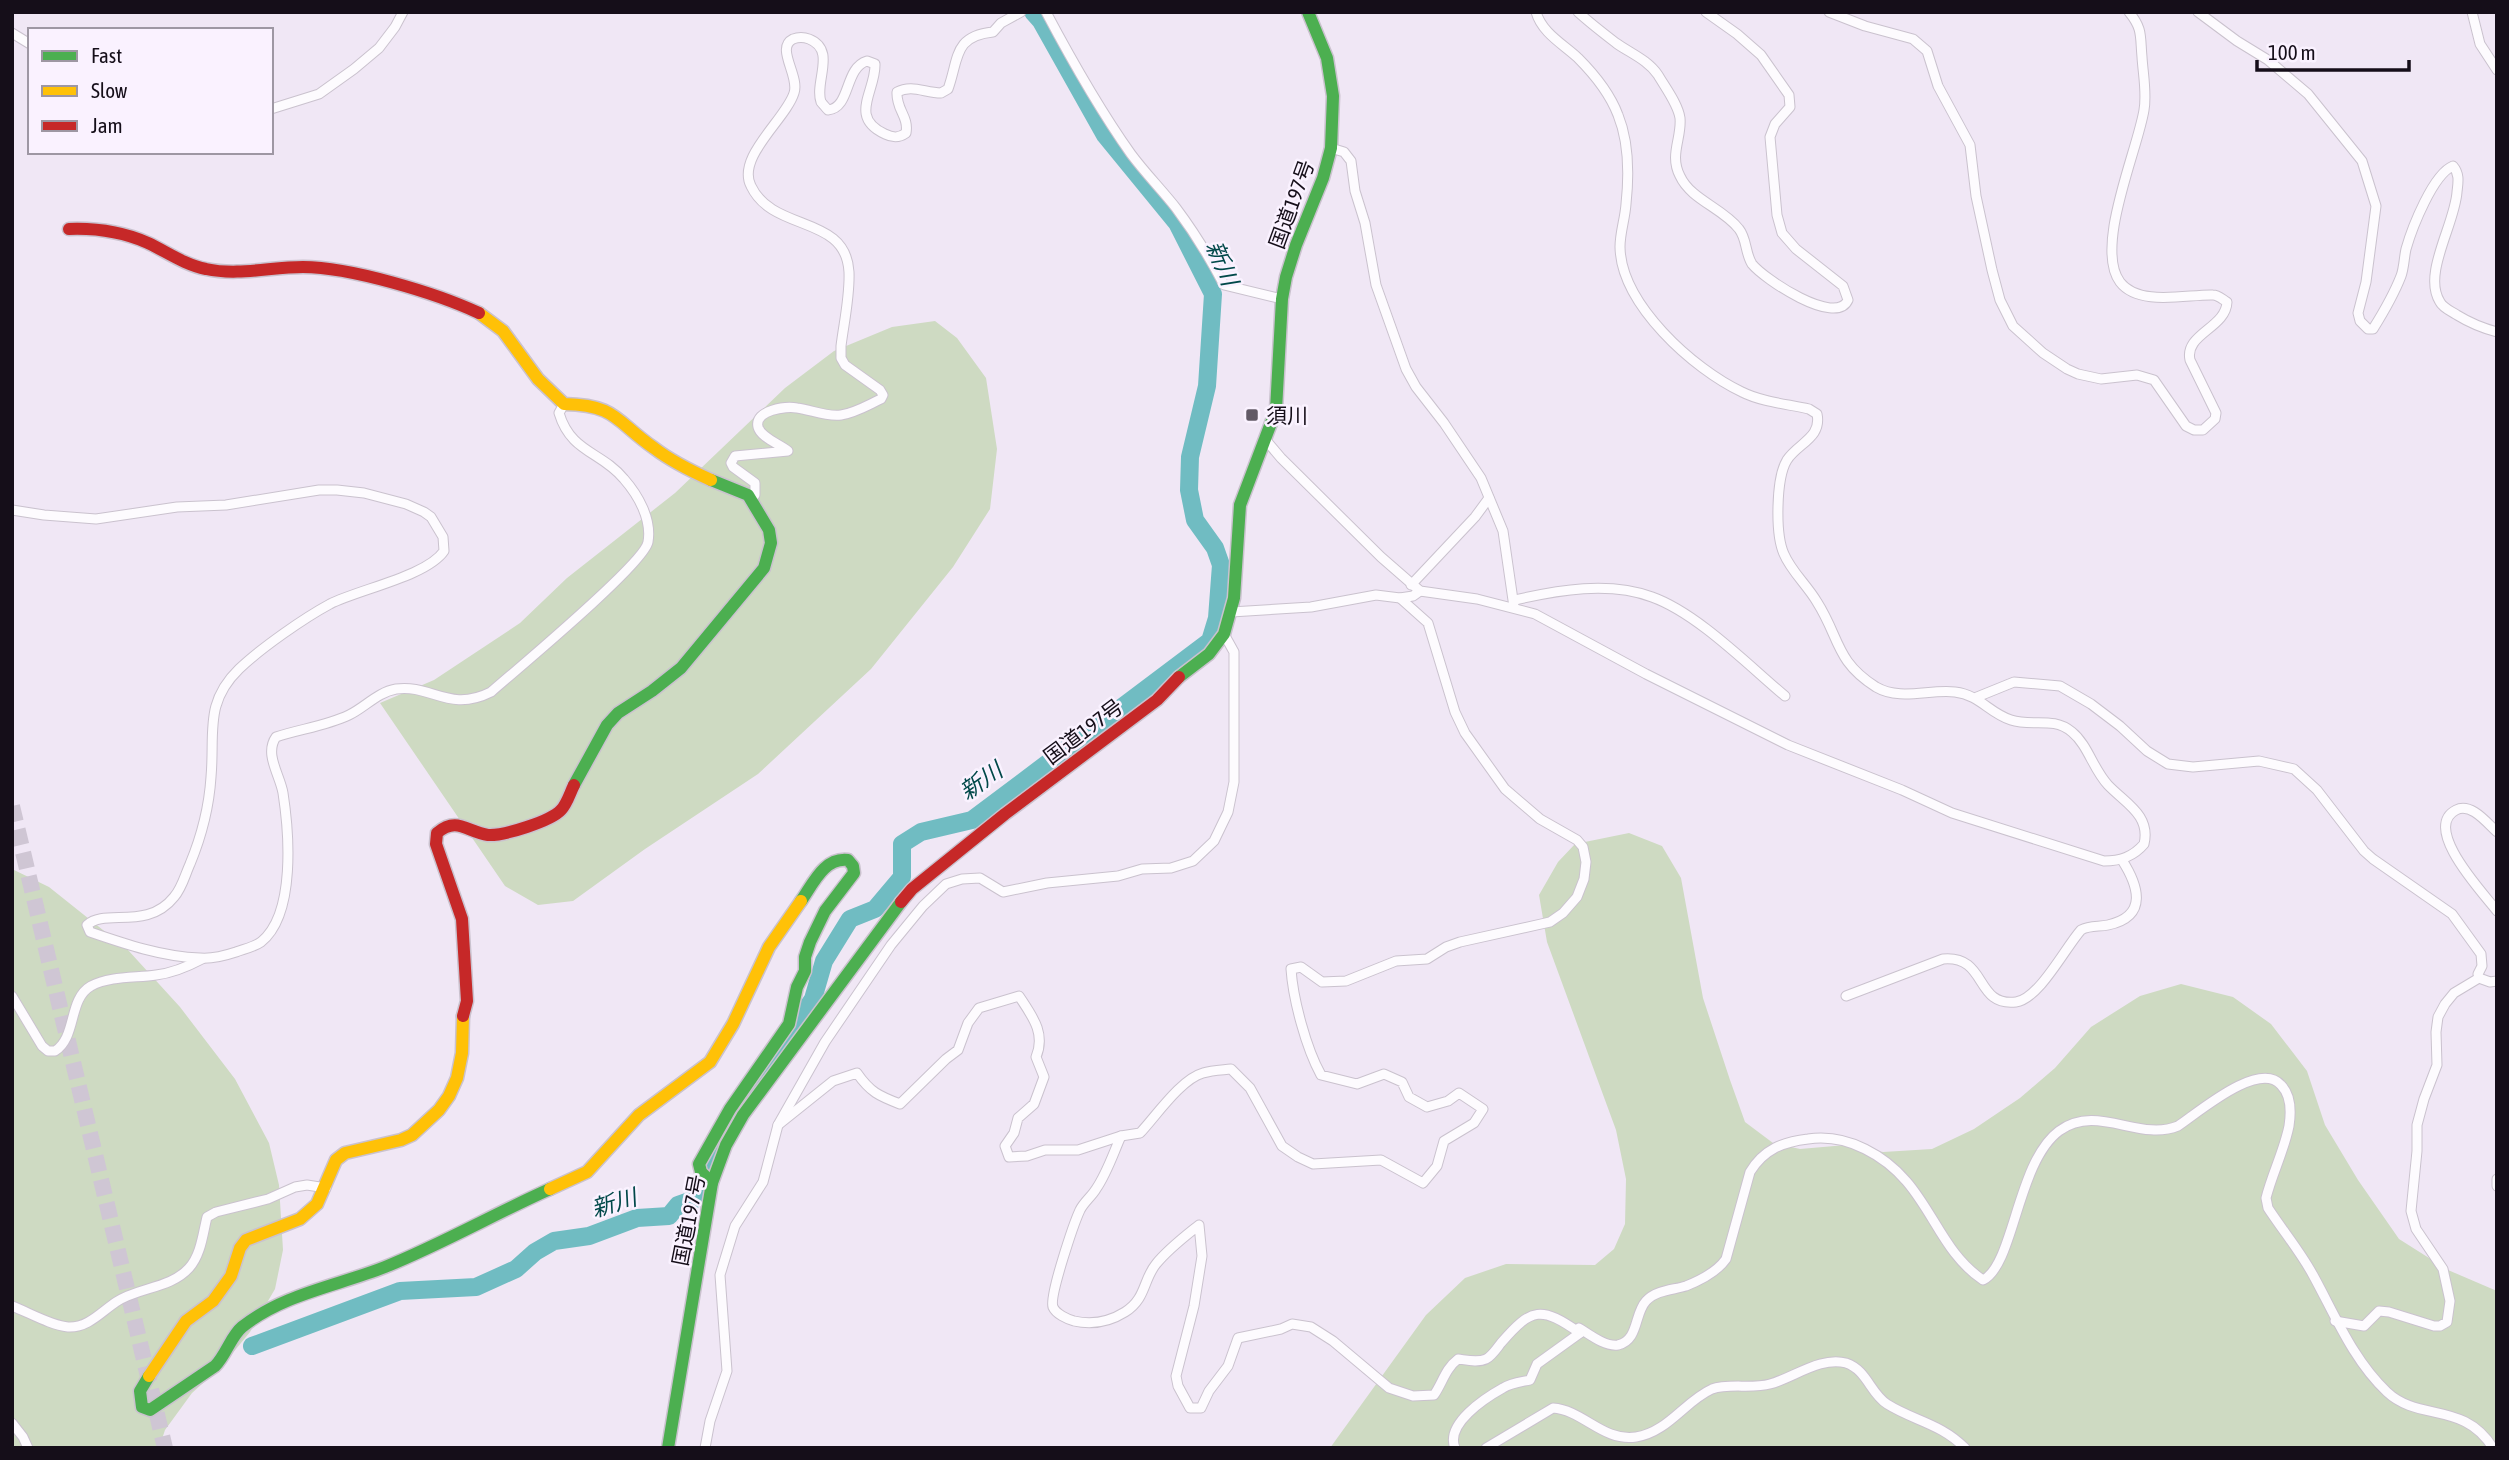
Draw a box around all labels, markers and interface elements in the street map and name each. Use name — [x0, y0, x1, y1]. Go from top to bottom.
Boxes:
legend — [28, 28, 273, 154]
scale bar — [2257, 28, 2409, 72]
text: 100 m — [2268, 40, 2316, 64]
text: Fast — [91, 43, 122, 67]
text: Slow — [91, 78, 128, 102]
text: Jam — [91, 113, 123, 137]
street label: 国道197号 — [1264, 156, 1318, 252]
water label: 新川 — [1201, 237, 1244, 292]
place label: 須川 — [1266, 403, 1308, 427]
marker: 須川 — [1244, 407, 1260, 423]
street label: 国道197号 — [1039, 694, 1127, 768]
water label: 新川 — [955, 755, 1010, 805]
street label: 国道197号 — [667, 1172, 709, 1268]
water label: 新川 — [588, 1183, 643, 1222]

